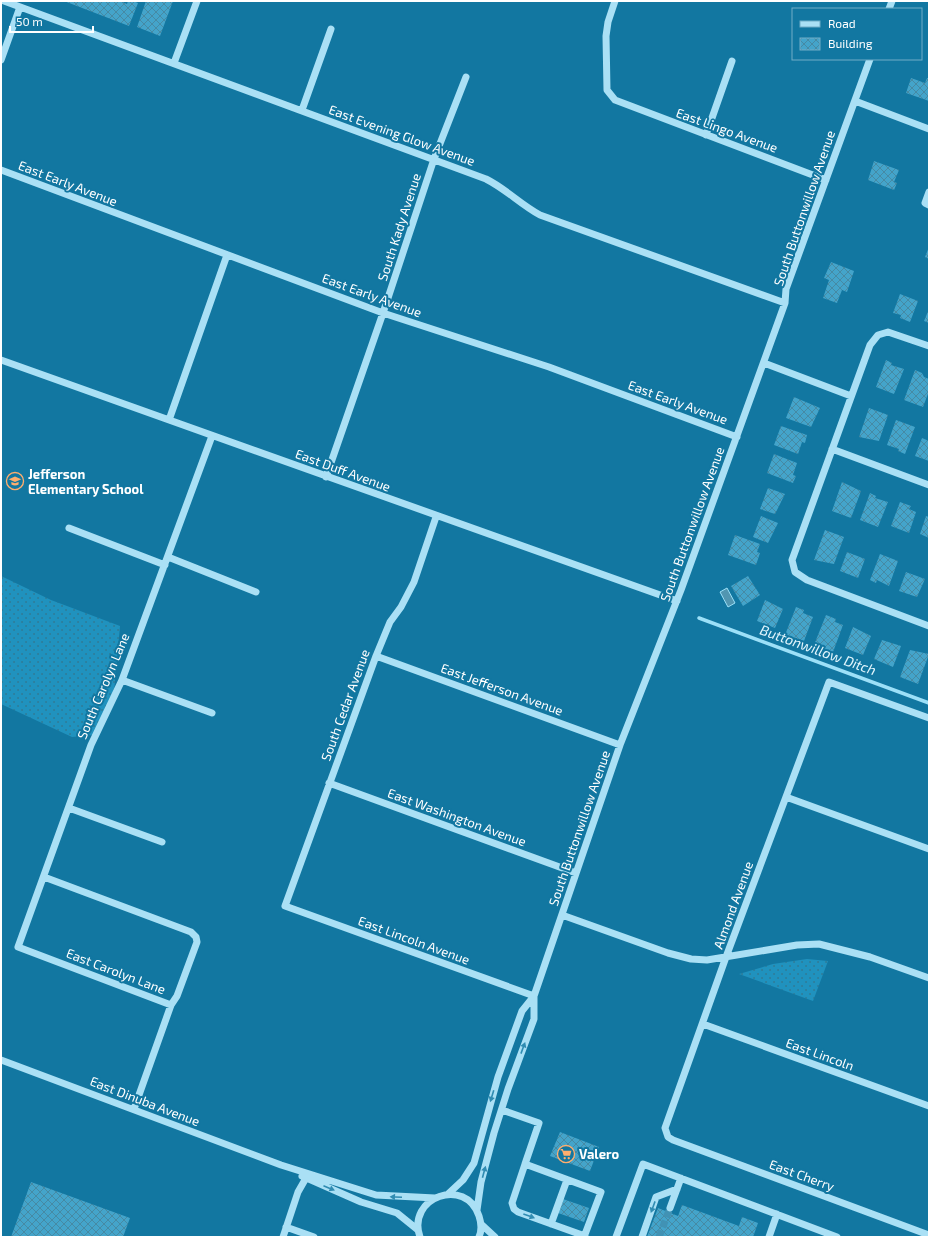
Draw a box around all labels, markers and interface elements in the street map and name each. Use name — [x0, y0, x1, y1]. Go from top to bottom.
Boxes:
scale bar — [10, 8, 93, 34]
legend — [792, 8, 922, 60]
text: 50 m — [16, 14, 43, 28]
text: Road — [828, 16, 856, 30]
text: Building — [828, 36, 873, 50]
street label: East Evening Glow Avenue — [327, 101, 477, 169]
street label: East Lingo Avenue — [674, 104, 780, 156]
street label: South Buttonwillow Avenue — [770, 128, 838, 288]
street label: East Early Avenue — [16, 157, 120, 209]
street label: South Kady Avenue — [374, 171, 424, 283]
street label: East Early Avenue — [320, 270, 424, 320]
street label: East Early Avenue — [626, 377, 730, 427]
street label: South Buttonwillow Avenue — [657, 444, 727, 604]
street label: East Duff Avenue — [293, 445, 393, 495]
place label: Jefferson Elementary School — [28, 466, 144, 497]
school or university icon: Jefferson Elementary School — [5, 471, 25, 491]
water label: Buttonwillow Ditch — [758, 621, 879, 678]
street label: South Carolyn Lane — [73, 631, 133, 741]
street label: South Cedar Avenue — [317, 647, 373, 763]
street label: East Jefferson Avenue — [439, 659, 565, 719]
street label: South Buttonwillow Avenue — [545, 748, 613, 908]
street label: East Washington Avenue — [386, 784, 528, 850]
street label: Almond Avenue — [710, 859, 756, 951]
street label: East Lincoln Avenue — [356, 912, 472, 968]
street label: East Carolyn Lane — [64, 945, 168, 997]
street label: East Lincoln — [784, 1034, 856, 1074]
one-way arrow — [521, 1042, 527, 1054]
street label: East Dinuba Avenue — [88, 1073, 202, 1129]
one-way arrow — [489, 1091, 495, 1103]
supermarket icon: Valero — [556, 1144, 576, 1164]
place label: Valero — [579, 1146, 619, 1162]
street label: East Cherry — [767, 1156, 837, 1194]
one-way arrow — [481, 1166, 487, 1178]
one-way arrow — [323, 1185, 334, 1191]
one-way arrow — [389, 1194, 402, 1200]
one-way arrow — [650, 1201, 656, 1213]
one-way arrow — [524, 1213, 536, 1219]

